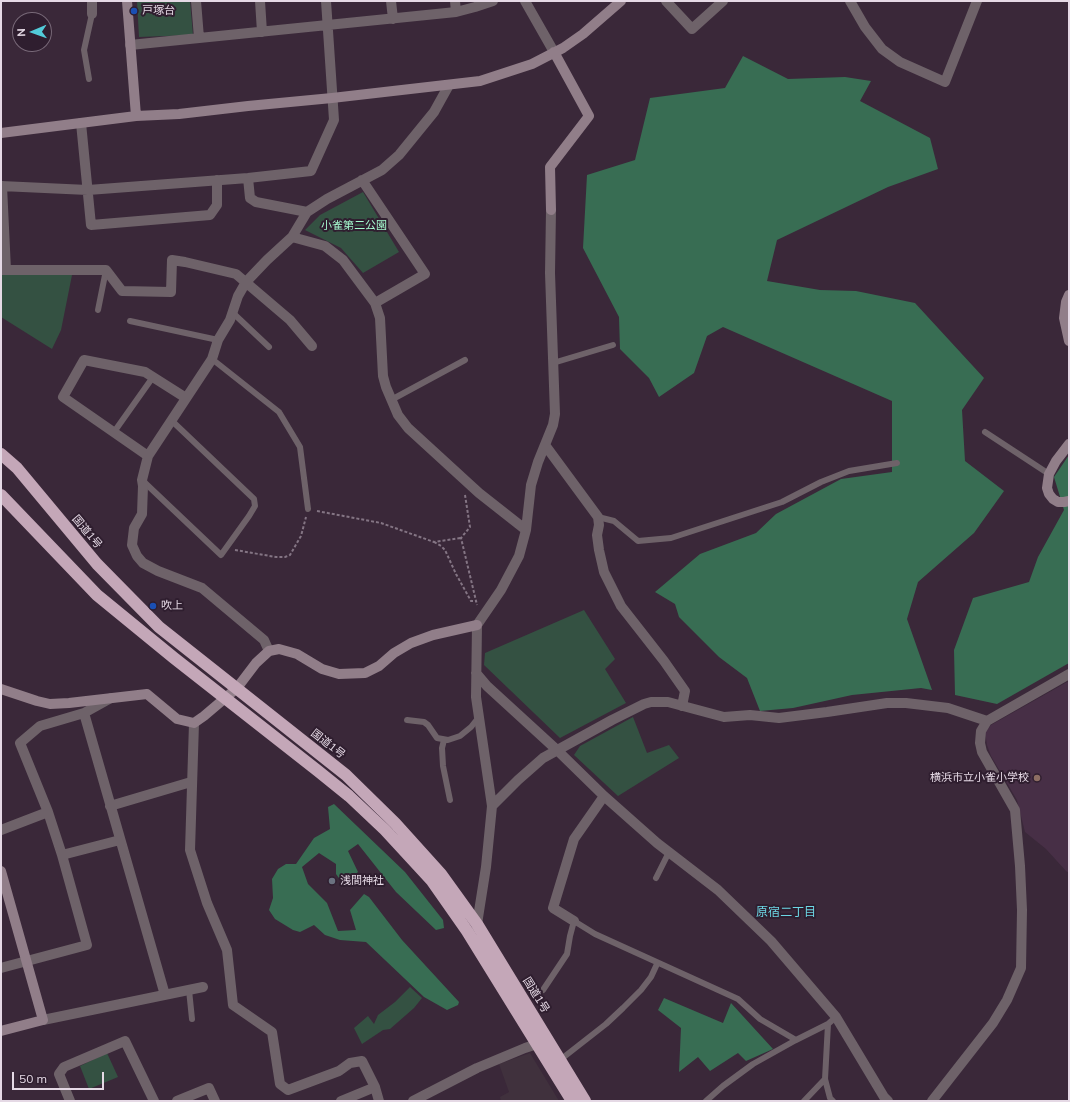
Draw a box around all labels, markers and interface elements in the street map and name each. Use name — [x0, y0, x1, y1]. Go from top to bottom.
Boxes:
place label: 戸塚台 — [142, 4, 175, 18]
marker: 戸塚台 — [129, 6, 139, 16]
north arrow — [12, 12, 52, 52]
text: N — [14, 28, 28, 37]
park label: 小雀第二公園 — [321, 219, 387, 233]
street label: 国道1号 — [69, 513, 105, 551]
place label: 吹上 — [161, 599, 183, 613]
marker: 吹上 — [148, 601, 158, 611]
street label: 国道1号 — [308, 727, 348, 761]
place label: 横浜市立小雀小学校 — [930, 771, 1029, 785]
marker: 横浜市立小雀小学校 — [1032, 773, 1042, 783]
place label: 浅間神社 — [340, 874, 384, 888]
marker: 浅間神社 — [327, 876, 337, 886]
district label: 原宿二丁目 — [756, 905, 816, 919]
street label: 国道1号 — [520, 975, 552, 1015]
scale bar — [14, 1064, 106, 1090]
text: 50 m — [19, 1071, 47, 1086]

